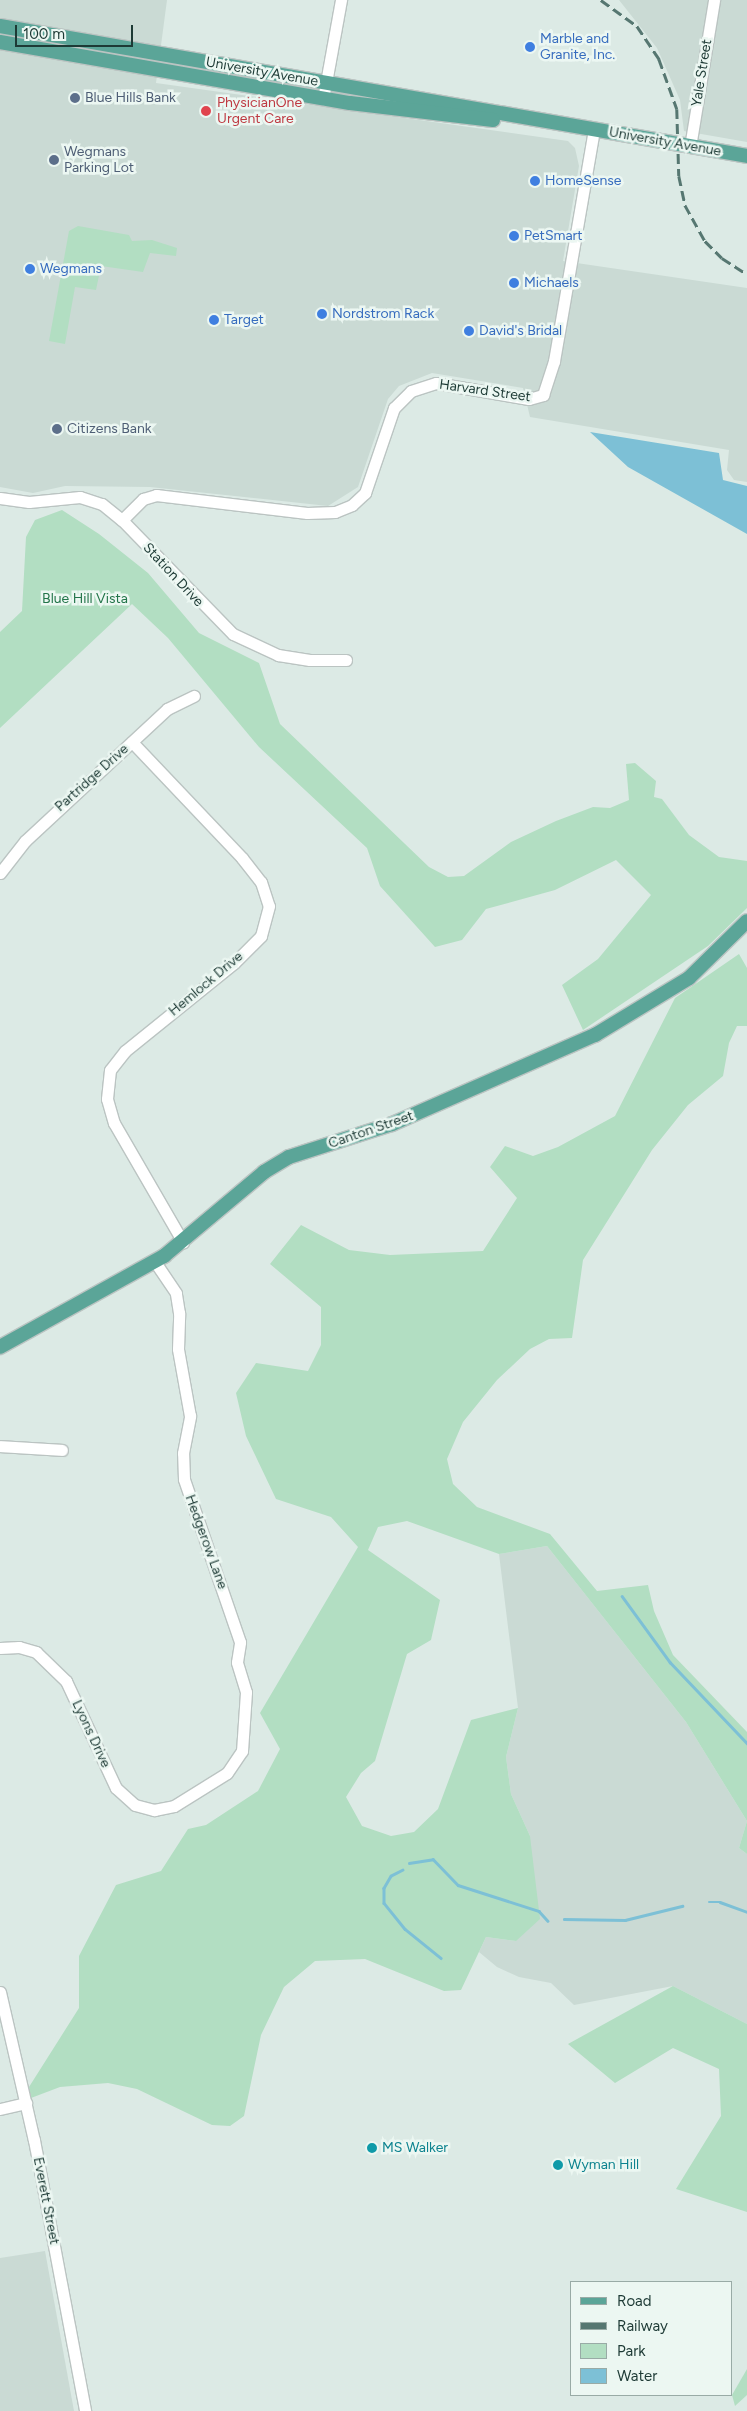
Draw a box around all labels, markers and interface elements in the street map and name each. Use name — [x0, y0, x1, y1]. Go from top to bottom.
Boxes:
scale bar — [18, 15, 135, 47]
text: 100 m — [23, 25, 65, 43]
place label: Marble and Granite, Inc. — [540, 31, 615, 64]
street label: Yale Street — [688, 38, 716, 108]
marker: Marble and Granite, Inc. — [524, 41, 536, 53]
street label: University Avenue — [205, 54, 319, 90]
place label: Blue Hills Bank — [85, 90, 176, 106]
marker: Blue Hills Bank — [69, 92, 81, 104]
place label: PhysicianOne Urgent Care — [217, 95, 302, 128]
marker: PhysicianOne Urgent Care — [199, 104, 213, 118]
street label: University Avenue — [608, 124, 722, 160]
place label: Wegmans Parking Lot — [64, 144, 134, 176]
marker: Wegmans Parking Lot — [48, 154, 60, 166]
place label: HomeSense — [545, 173, 621, 189]
marker: HomeSense — [529, 175, 541, 187]
place label: PetSmart — [524, 228, 583, 244]
marker: PetSmart — [508, 230, 520, 242]
place label: Wegmans — [40, 261, 102, 277]
marker: Wegmans — [24, 263, 36, 275]
place label: Michaels — [524, 275, 579, 291]
marker: Michaels — [508, 277, 520, 289]
place label: Nordstrom Rack — [332, 306, 434, 322]
marker: Nordstrom Rack — [316, 308, 328, 320]
place label: Target — [224, 312, 264, 328]
marker: Target — [208, 314, 220, 326]
place label: David's Bridal — [479, 323, 562, 339]
marker: David's Bridal — [463, 325, 475, 337]
street label: Harvard Street — [438, 376, 532, 406]
place label: Citizens Bank — [67, 421, 151, 437]
marker: Citizens Bank — [51, 423, 63, 435]
street label: Station Drive — [139, 540, 207, 610]
park label: Blue Hill Vista — [42, 591, 128, 607]
street label: Partridge Drive — [52, 741, 132, 815]
street label: Hemlock Drive — [166, 948, 246, 1020]
street label: Canton Street — [326, 1108, 416, 1152]
street label: Hedgerow Lane — [181, 1493, 231, 1591]
street label: Lyons Drive — [68, 1698, 114, 1770]
place label: MS Walker — [382, 2140, 448, 2156]
marker: MS Walker — [366, 2142, 378, 2154]
street label: Everett Street — [29, 2156, 63, 2246]
place label: Wyman Hill — [568, 2157, 639, 2173]
marker: Wyman Hill — [552, 2159, 564, 2171]
legend — [570, 2281, 732, 2396]
text: Road — [617, 2292, 652, 2310]
text: Railway — [617, 2317, 668, 2335]
text: Park — [617, 2342, 646, 2360]
text: Water — [617, 2367, 657, 2385]

